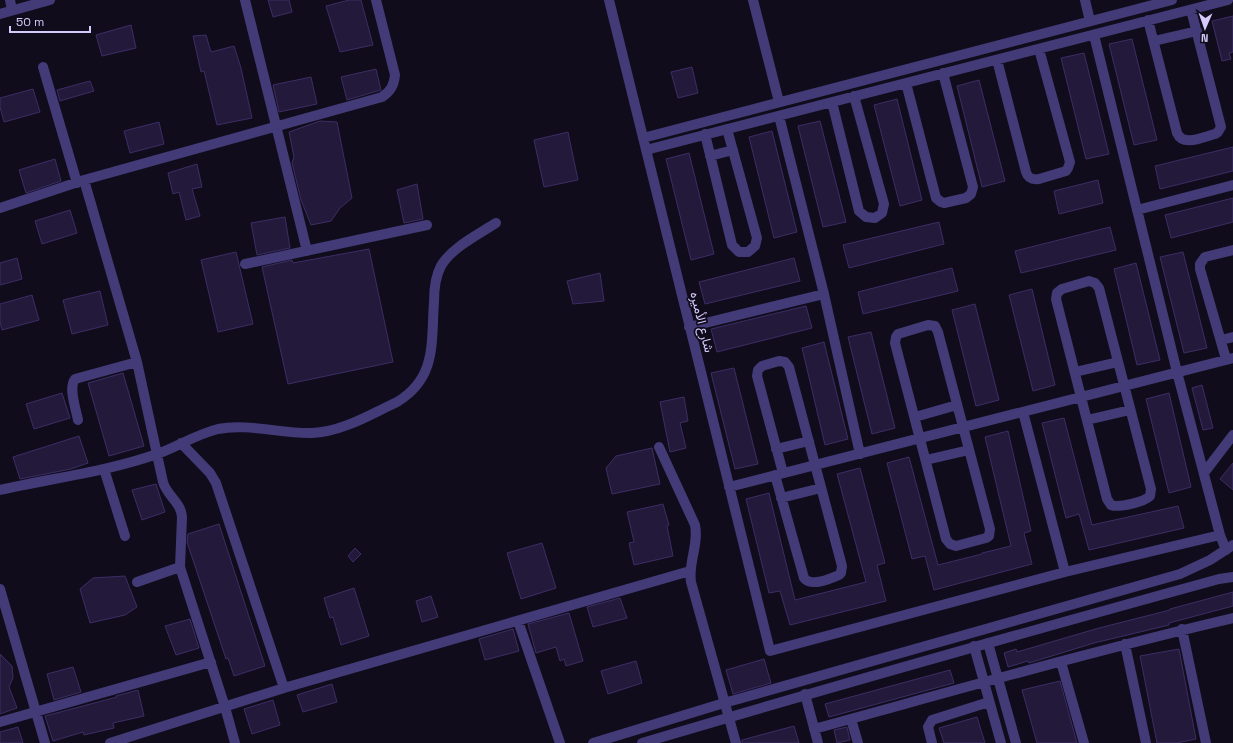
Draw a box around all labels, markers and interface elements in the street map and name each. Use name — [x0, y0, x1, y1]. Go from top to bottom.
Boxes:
scale bar — [10, 8, 90, 34]
north arrow — [1185, 8, 1225, 48]
text: 50 m — [16, 14, 44, 30]
text: N — [1201, 31, 1209, 45]
street label: شارع الأميره — [685, 290, 718, 354]

